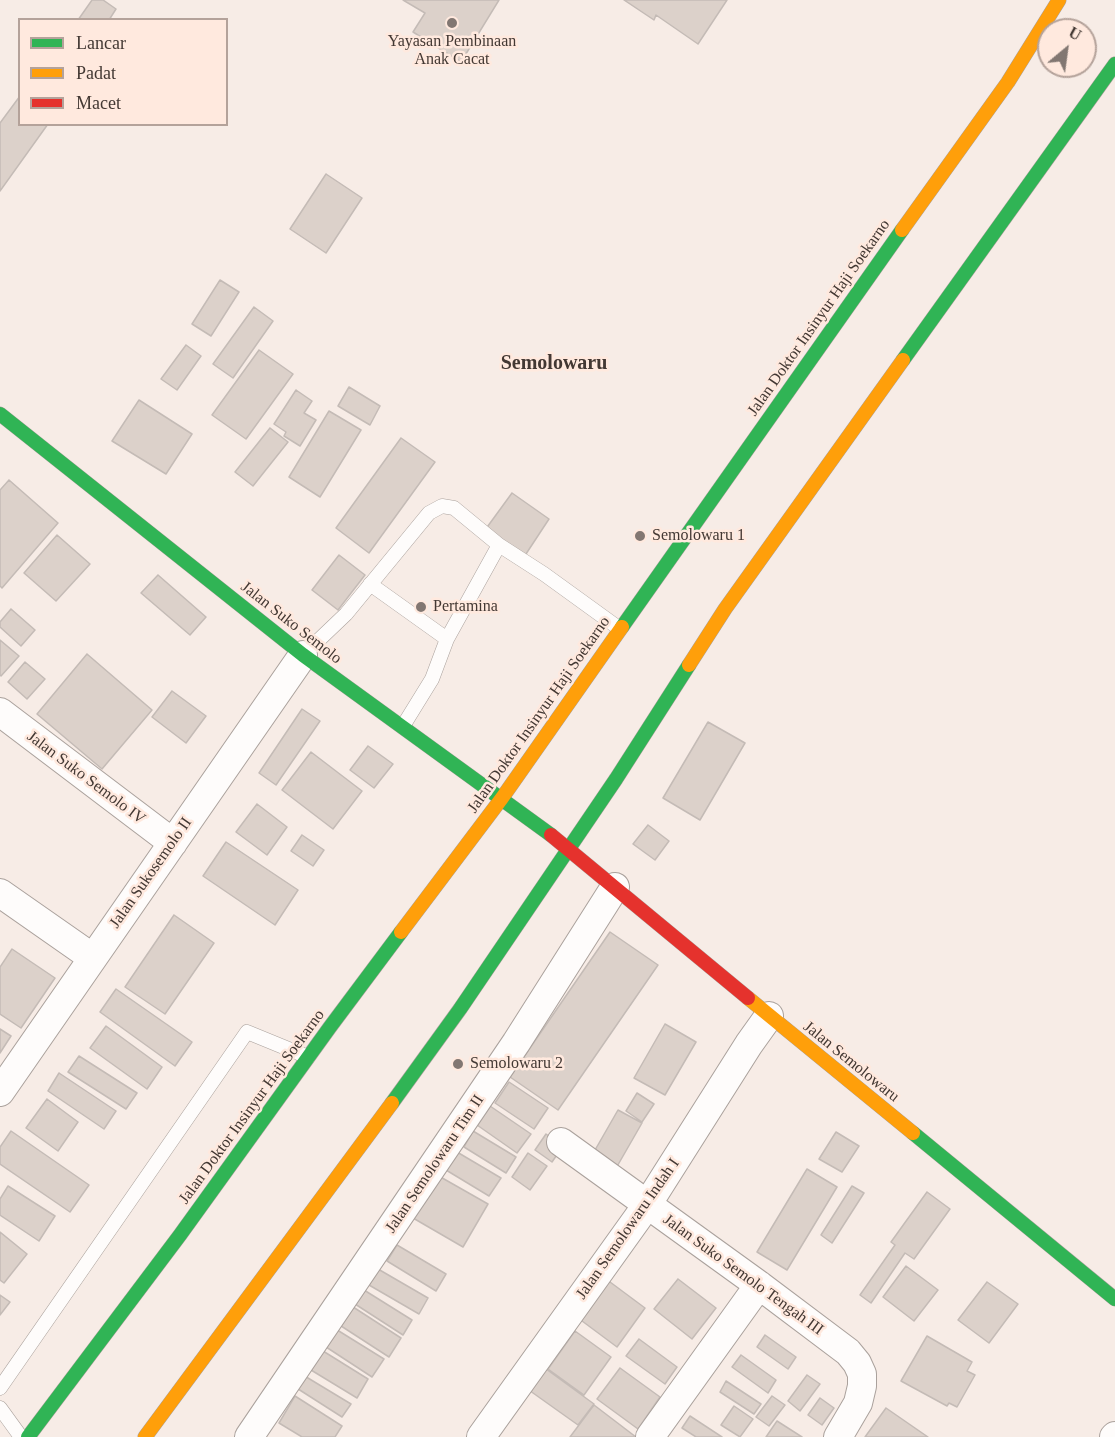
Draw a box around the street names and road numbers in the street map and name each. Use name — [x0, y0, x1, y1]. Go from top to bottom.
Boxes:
street label: Jalan Doktor Insinyur Haji Soekarno — [744, 216, 894, 420]
street label: Jalan Suko Semolo — [237, 578, 345, 668]
street label: Jalan Doktor Insinyur Haji Soekarno — [464, 613, 614, 817]
street label: Jalan Suko Semolo IV — [23, 727, 149, 829]
street label: Jalan Sukosemolo II — [106, 814, 196, 932]
street label: Jalan Doktor Insinyur Haji Soekarno — [175, 1006, 329, 1208]
street label: Jalan Semolowaru — [799, 1017, 903, 1107]
street label: Jalan Semolowaru Tim II — [382, 1091, 488, 1237]
street label: Jalan Semolowaru Indah I — [572, 1155, 684, 1303]
street label: Jalan Suko Semolo Tengah III — [659, 1210, 827, 1340]

